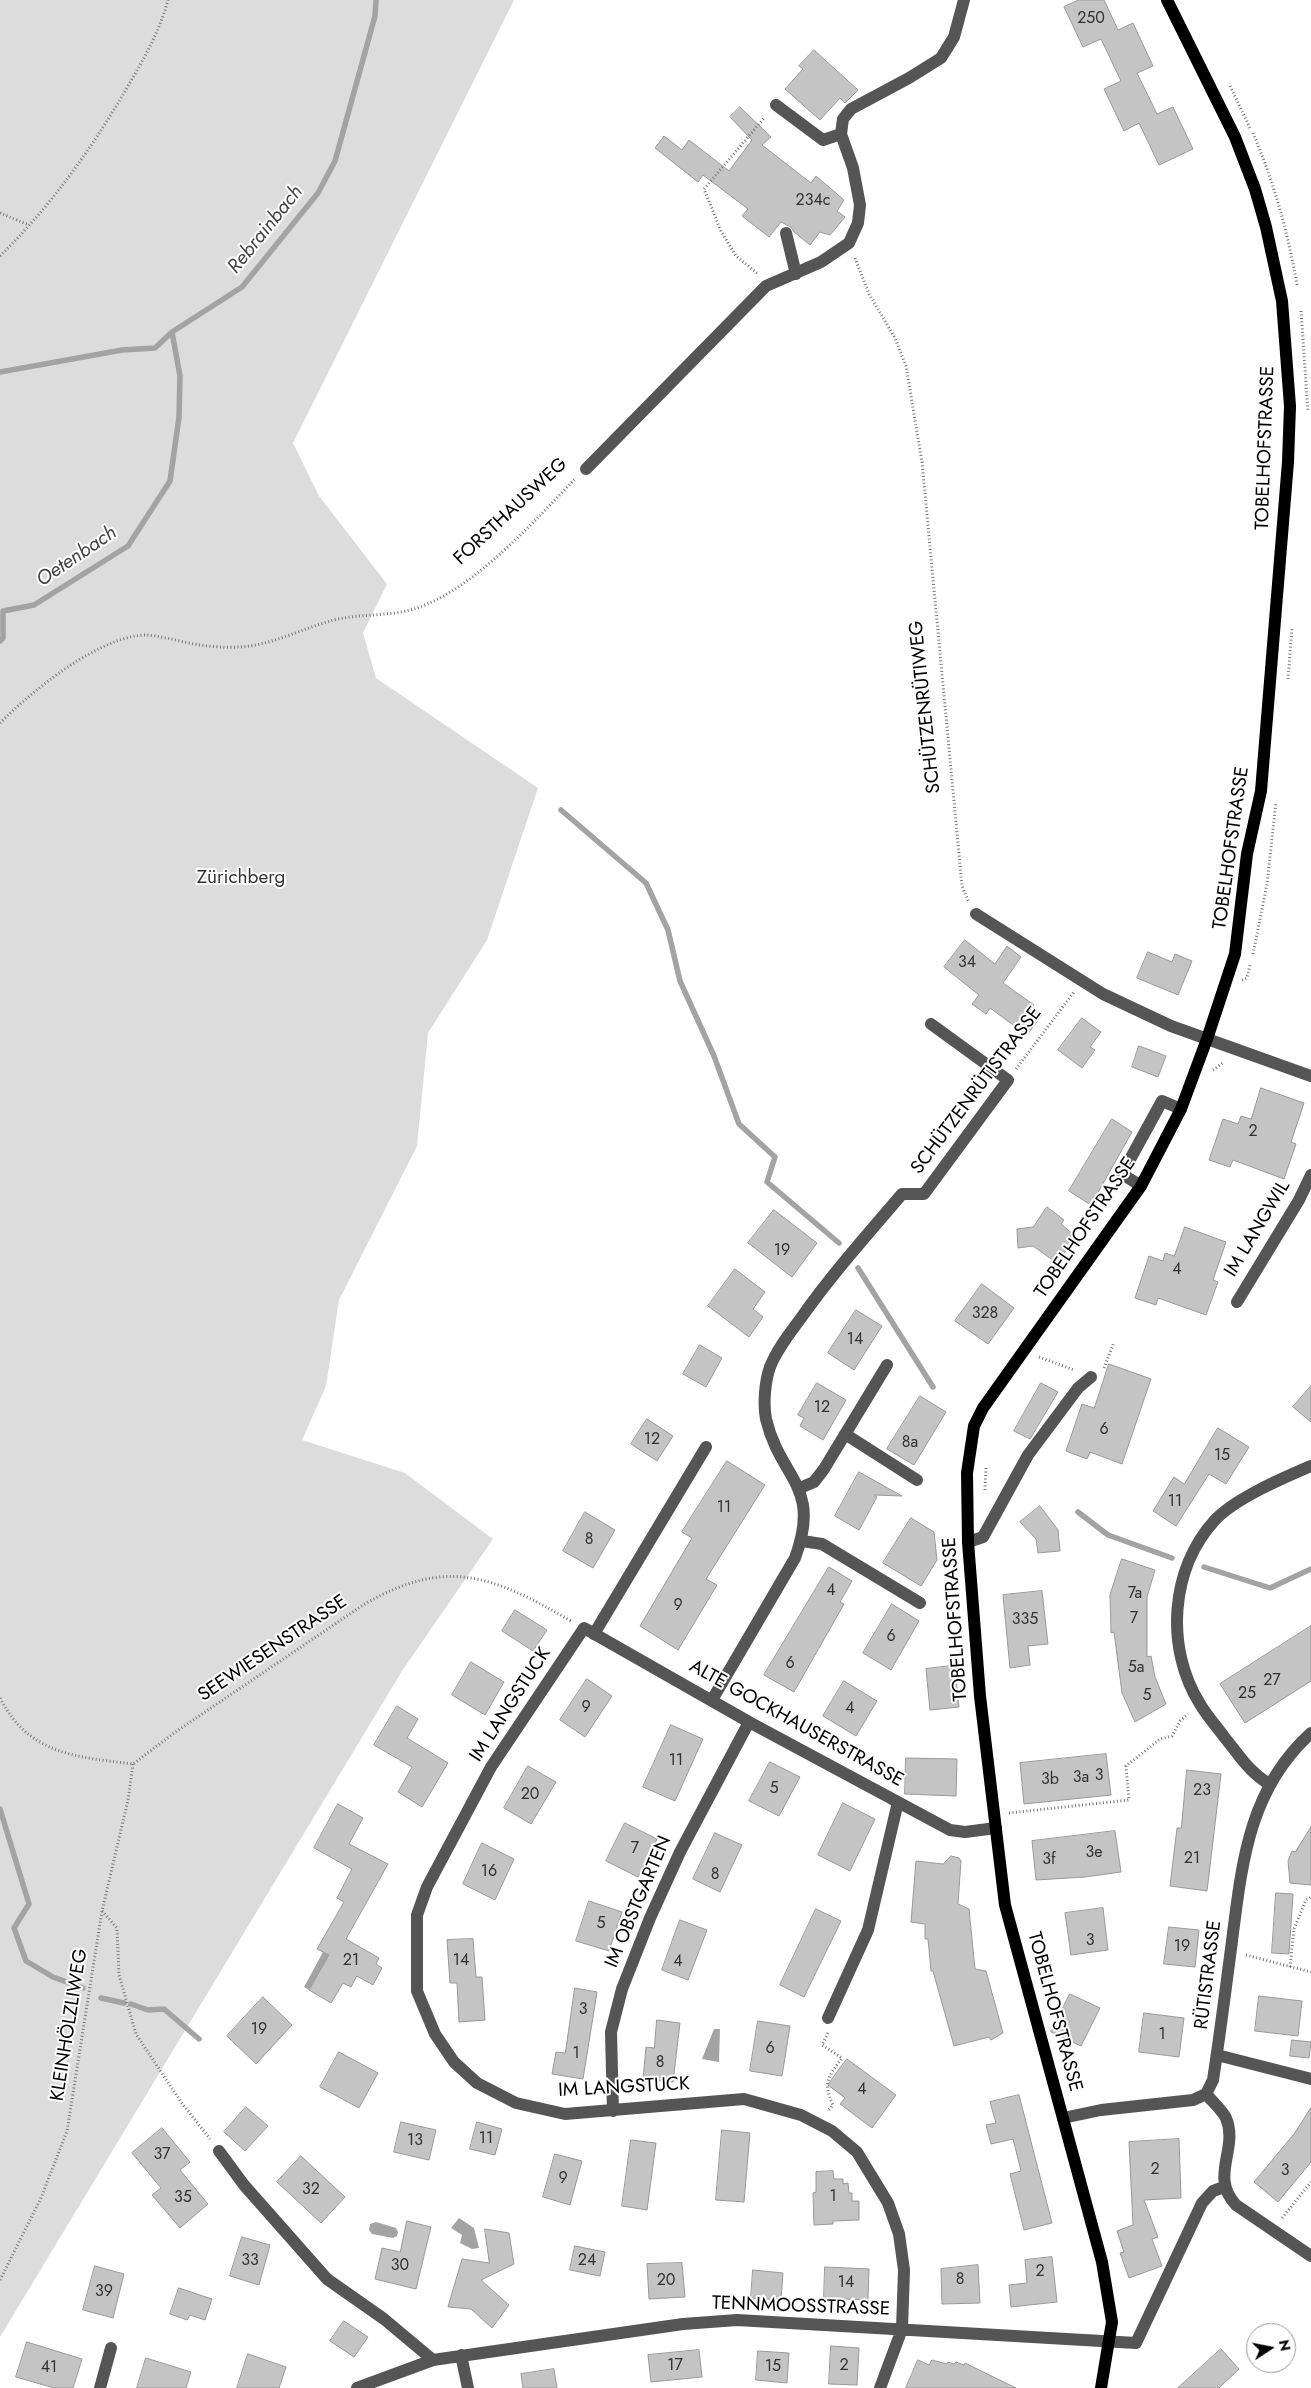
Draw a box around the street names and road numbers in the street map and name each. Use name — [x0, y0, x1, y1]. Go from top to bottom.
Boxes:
street label: TOBELHOFSTRASSE — [1252, 366, 1280, 530]
street label: FORSTHAUSWEG — [450, 454, 572, 570]
street label: SCHÜTZENRÜTIWEG — [906, 619, 946, 795]
street label: TOBELHOFSTRASSE — [1209, 765, 1255, 931]
street label: SCHÜTZENRÜTISTRASSE — [907, 1003, 1047, 1179]
street label: TOBELHOFSTRASSE — [1031, 1154, 1141, 1302]
street label: IM LANGWIL — [1220, 1177, 1296, 1281]
street label: TOBELHOFSTRASSE — [939, 1536, 973, 1702]
street label: SEEWIESENSTRASSE — [194, 1591, 352, 1707]
street label: IM LANGSTUCK — [466, 1644, 556, 1766]
street label: ALTE GOCKHAUSERSTRASSE — [685, 1656, 907, 1792]
street label: IM OBSTGARTEN — [601, 1833, 677, 1971]
street label: RÜTISTRASSE — [1191, 1919, 1227, 2031]
street label: TOBELHOFSTRASSE — [1022, 1930, 1086, 2094]
street label: KLEINHÖLZLIWEG — [47, 1947, 93, 2103]
street label: IM LANGSTUCK — [558, 2073, 690, 2103]
street label: TENNMOOSSTRASSE — [712, 2292, 890, 2322]

